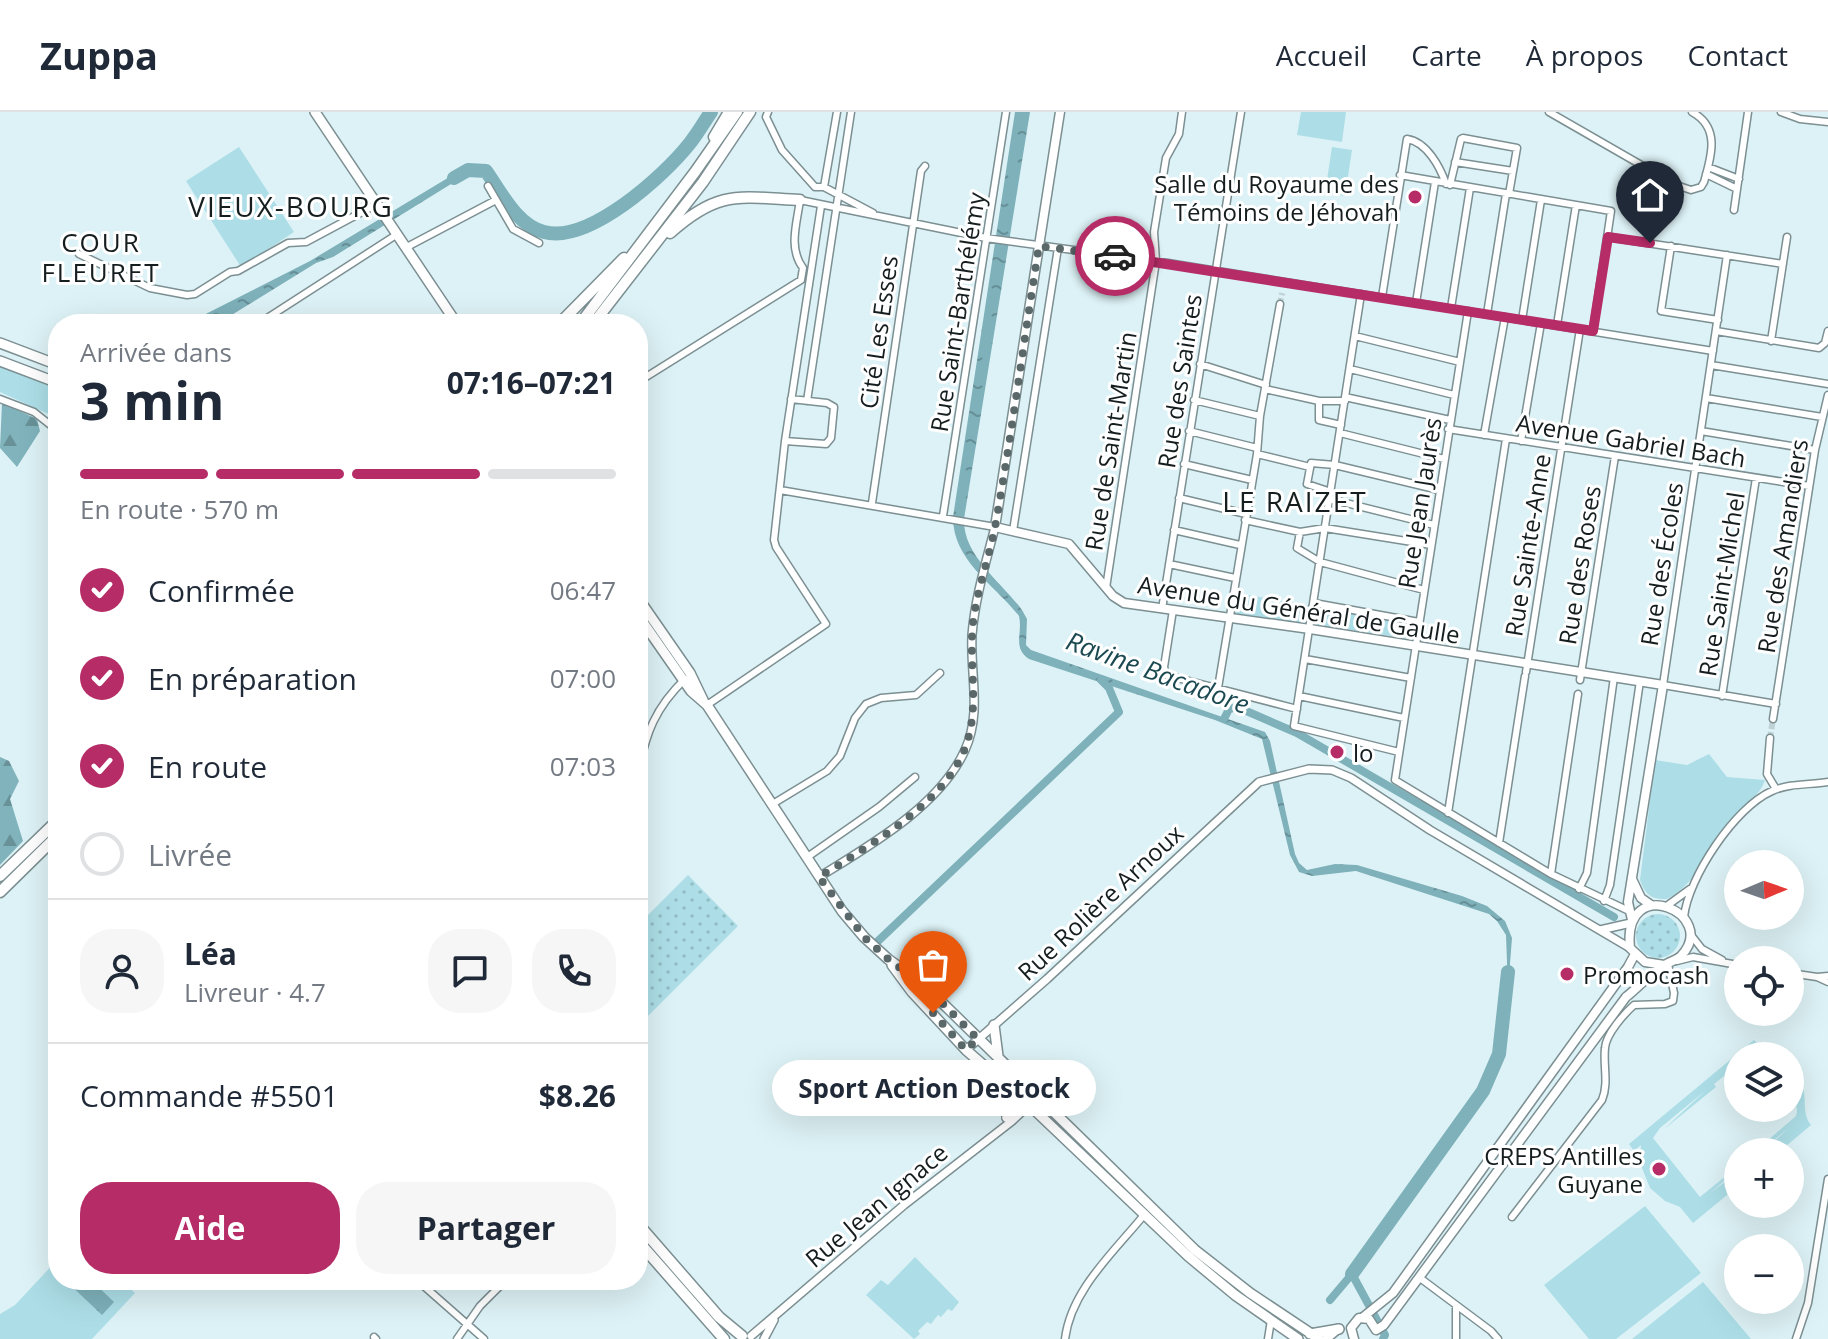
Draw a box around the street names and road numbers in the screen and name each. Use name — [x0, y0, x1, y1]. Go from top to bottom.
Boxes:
street label: Rue Saint-Barthélémy — [922, 189, 992, 434]
street label: Cité Les Esses — [851, 253, 905, 411]
street label: Rue des Saintes — [1149, 292, 1209, 470]
street label: Rue de Saint-Martin — [1076, 329, 1144, 553]
street label: Avenue Gabriel Bach — [1514, 406, 1748, 474]
street label: Rue Jean Jaurès — [1389, 415, 1449, 591]
street label: Rue des Amandiers — [1749, 437, 1815, 655]
street label: Rue Sainte-Anne — [1496, 451, 1558, 639]
street label: Rue des Écoles — [1632, 480, 1690, 648]
street label: Rue des Roses — [1550, 483, 1608, 647]
street label: Rue Saint-Michel — [1690, 489, 1752, 679]
street label: Avenue du Général de Gaulle — [1136, 567, 1462, 651]
street label: Rue Rolière Arnoux — [1010, 816, 1190, 987]
street label: Rue Jean Ignace — [798, 1136, 954, 1274]

